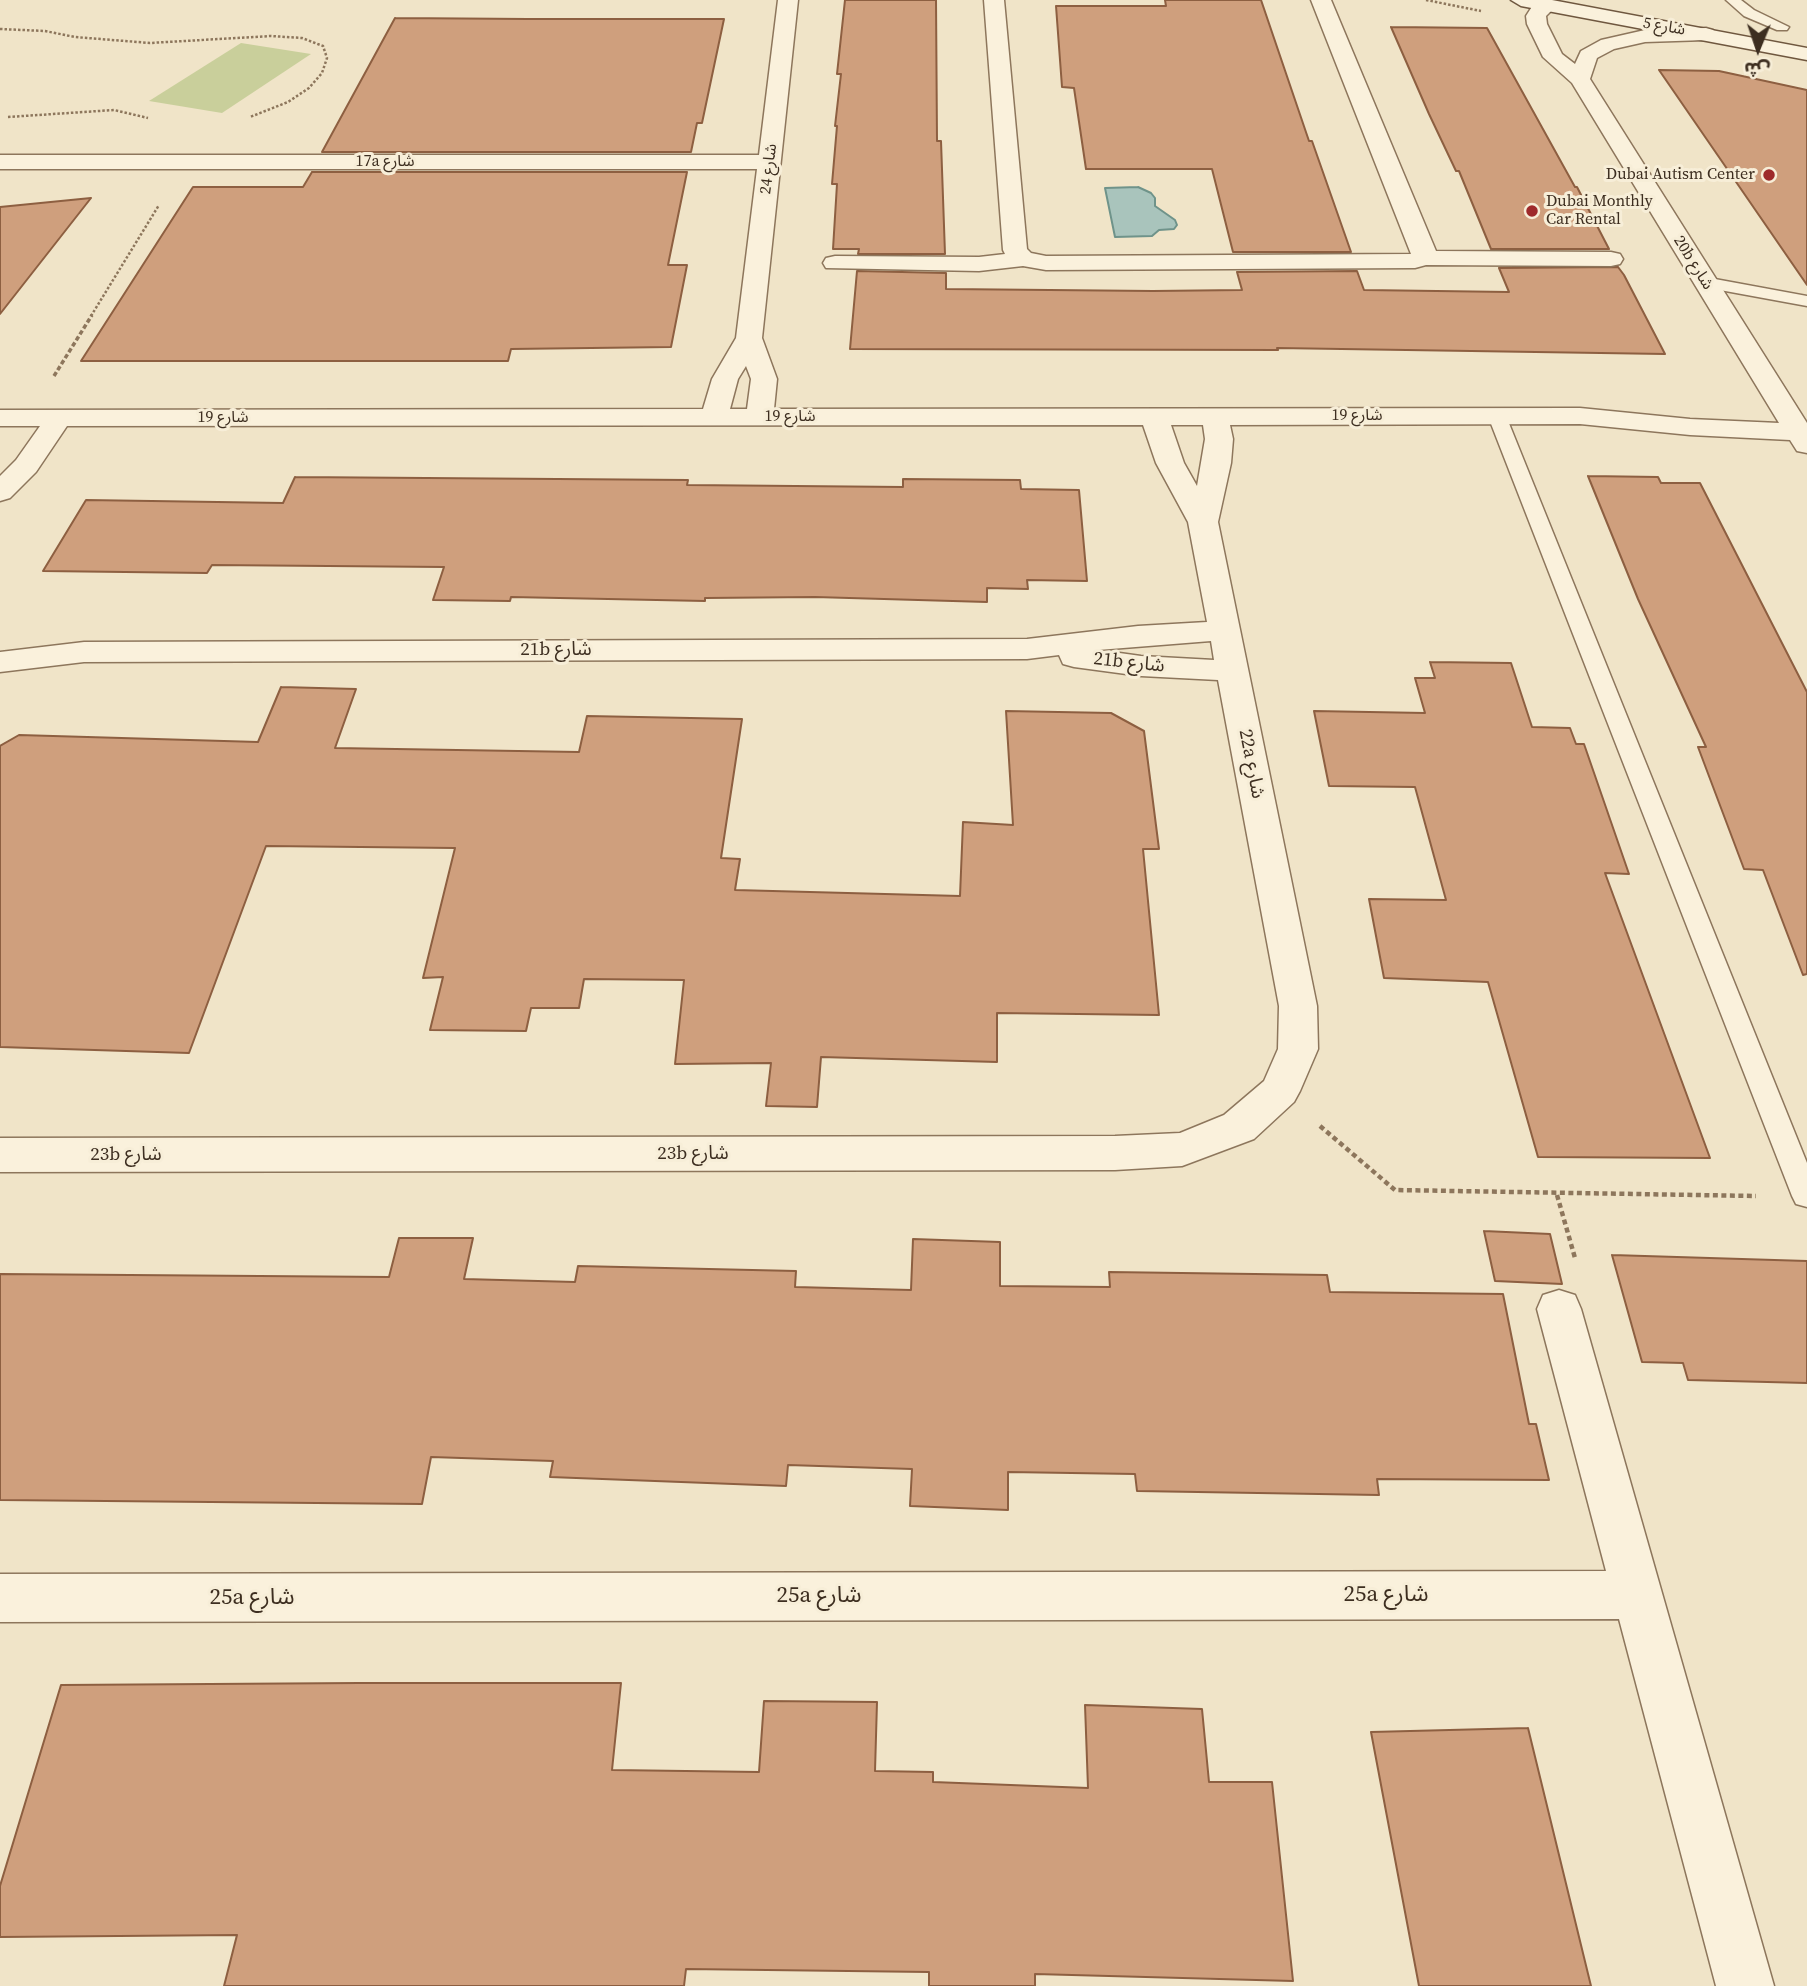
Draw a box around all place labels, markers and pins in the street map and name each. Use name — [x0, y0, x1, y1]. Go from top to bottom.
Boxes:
place label: Dubai Autism Center — [1606, 165, 1755, 185]
marker: Dubai Autism Center — [1761, 167, 1777, 183]
place label: Dubai Monthly Car Rental — [1546, 192, 1653, 230]
marker: Dubai Monthly Car Rental — [1524, 203, 1540, 219]

